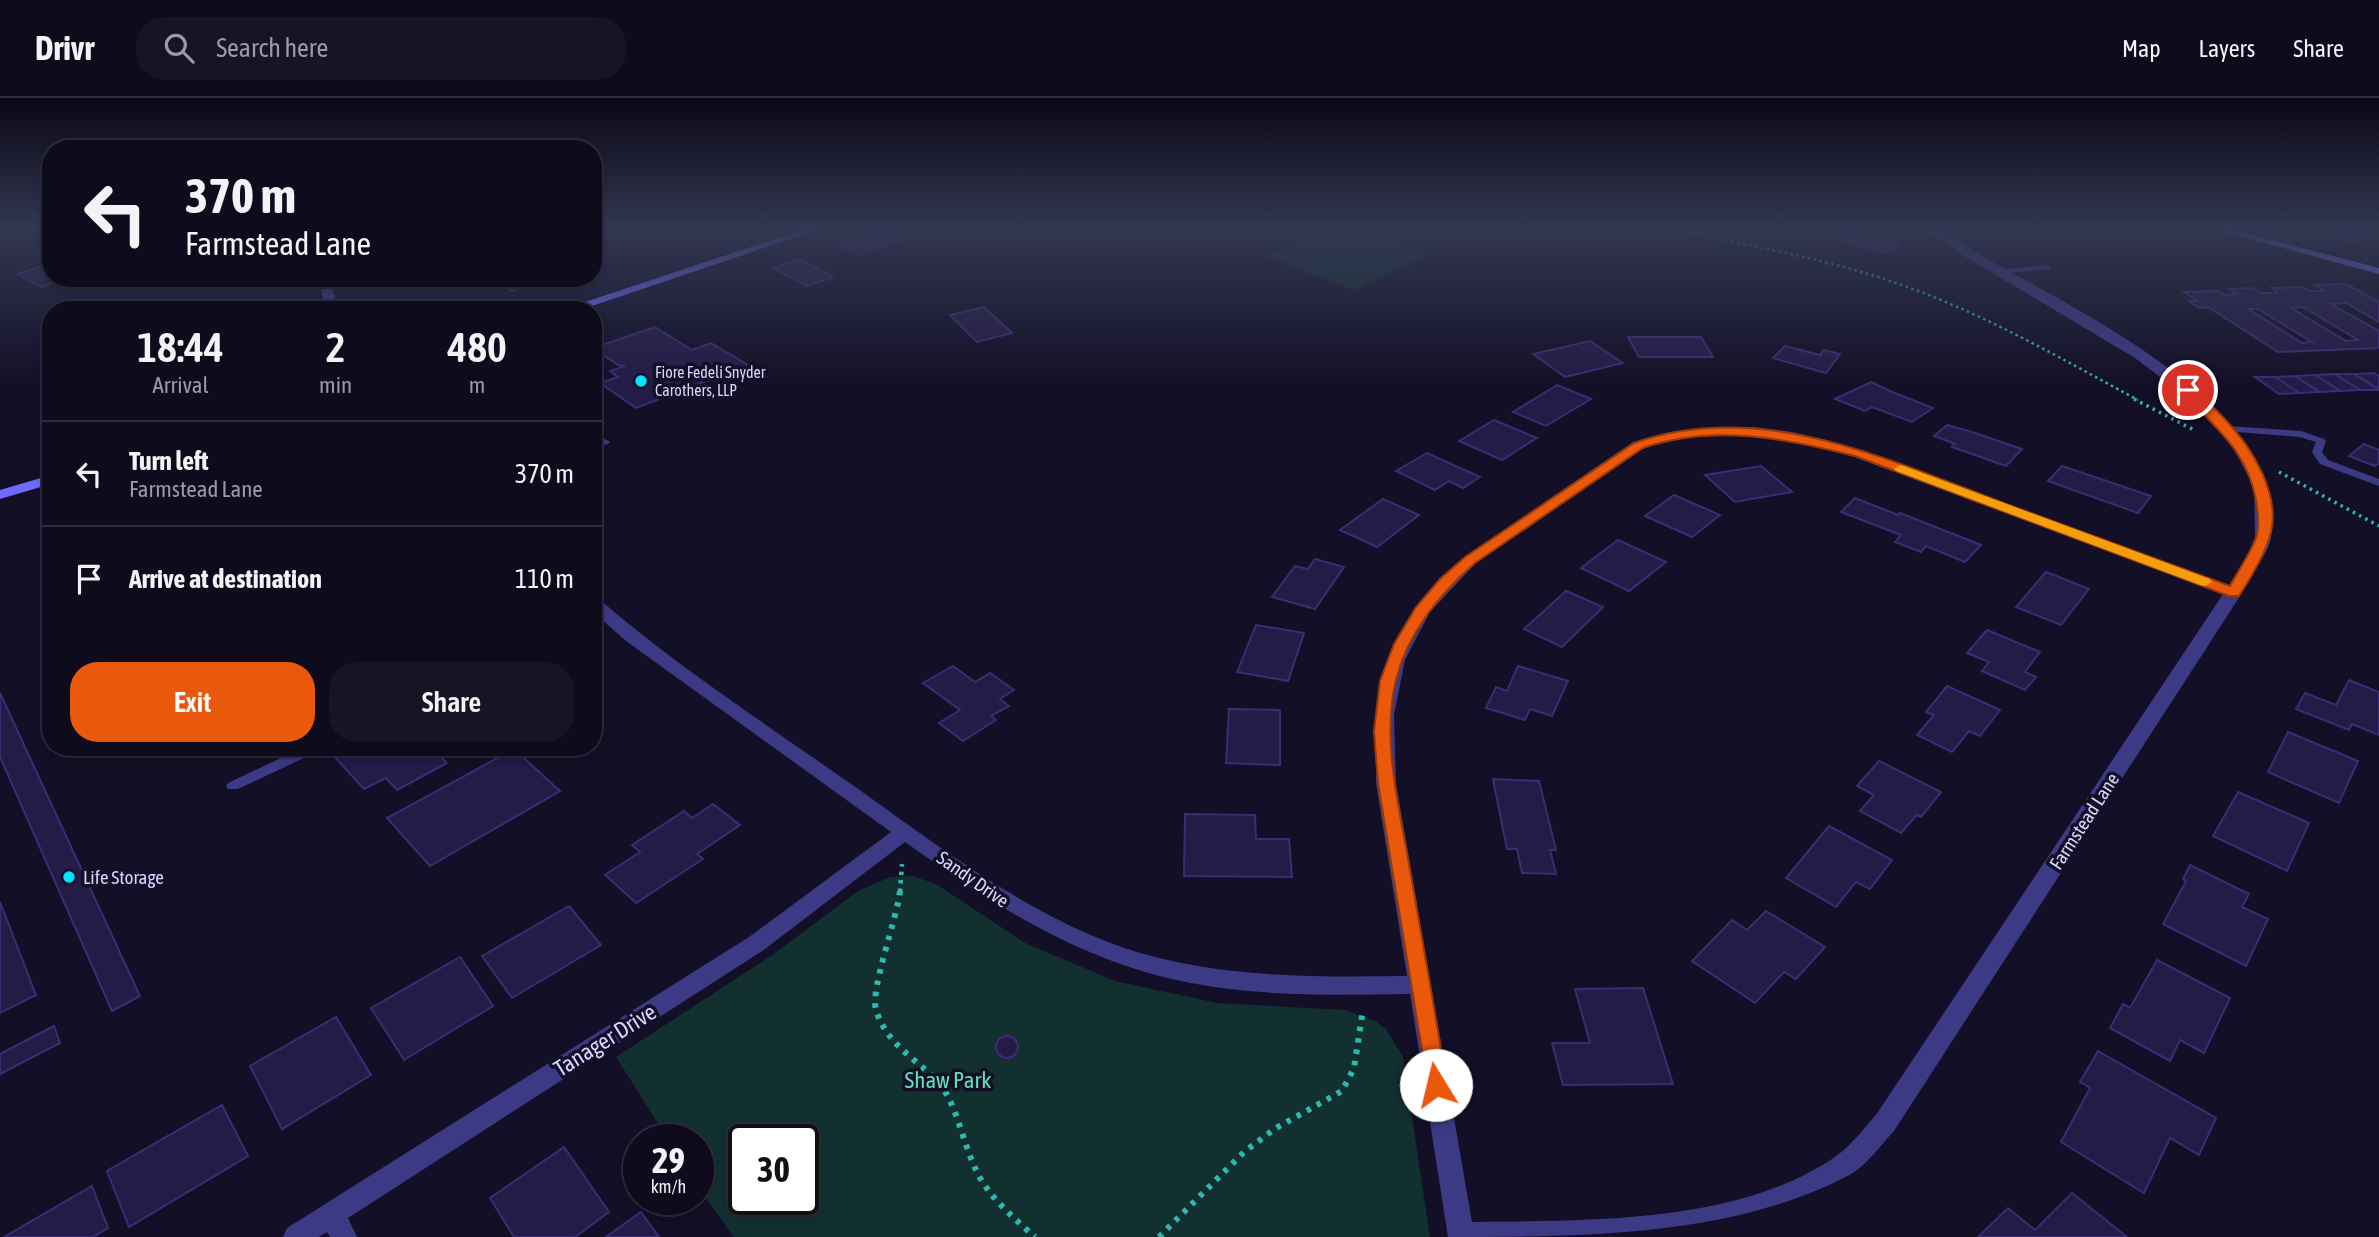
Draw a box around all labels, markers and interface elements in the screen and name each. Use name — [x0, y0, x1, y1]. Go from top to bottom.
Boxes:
search box — [136, 17, 626, 80]
text: Drivr — [35, 29, 94, 67]
icon: search — [160, 29, 198, 67]
text: Search here — [216, 33, 328, 63]
text: Map — [2122, 35, 2161, 62]
text: Layers — [2199, 35, 2255, 62]
text: Share — [2293, 35, 2344, 62]
text: 370 m — [185, 167, 296, 223]
icon: left — [70, 168, 161, 259]
text: Farmstead Lane — [185, 225, 371, 262]
text: 18:44 — [137, 323, 224, 371]
text: 2 — [326, 323, 345, 371]
text: 480 — [447, 323, 507, 371]
pin — [2158, 360, 2218, 420]
place label: Fiore Fedeli Snyder Carothers, LLP — [655, 363, 766, 399]
icon: arrive — [2169, 371, 2207, 409]
text: Arrival — [152, 372, 209, 398]
text: min — [319, 372, 352, 398]
text: m — [469, 372, 485, 398]
marker: Fiore Fedeli Snyder Carothers, LLP — [633, 373, 649, 389]
text: Turn left — [129, 446, 209, 476]
icon: left — [70, 455, 108, 493]
text: 370 m — [515, 459, 574, 489]
text: Farmstead Lane — [129, 476, 263, 502]
icon: arrive — [70, 560, 108, 598]
text: Arrive at destination — [129, 564, 322, 594]
text: 110 m — [515, 564, 574, 594]
button: Exit — [70, 662, 315, 742]
button: Share — [329, 662, 574, 742]
street label: Farmstead Lane — [2045, 769, 2123, 873]
street label: Sandy Drive — [933, 846, 1013, 912]
place label: Life Storage — [83, 866, 164, 888]
marker: Life Storage — [61, 869, 77, 885]
street label: Tanager Drive — [549, 998, 661, 1082]
position arrow — [1399, 1048, 1473, 1122]
park label: Shaw Park — [905, 1067, 991, 1093]
speed limit sign: 30 — [728, 1124, 819, 1215]
text: 29 — [652, 1140, 685, 1180]
text: km/h — [651, 1176, 686, 1197]

